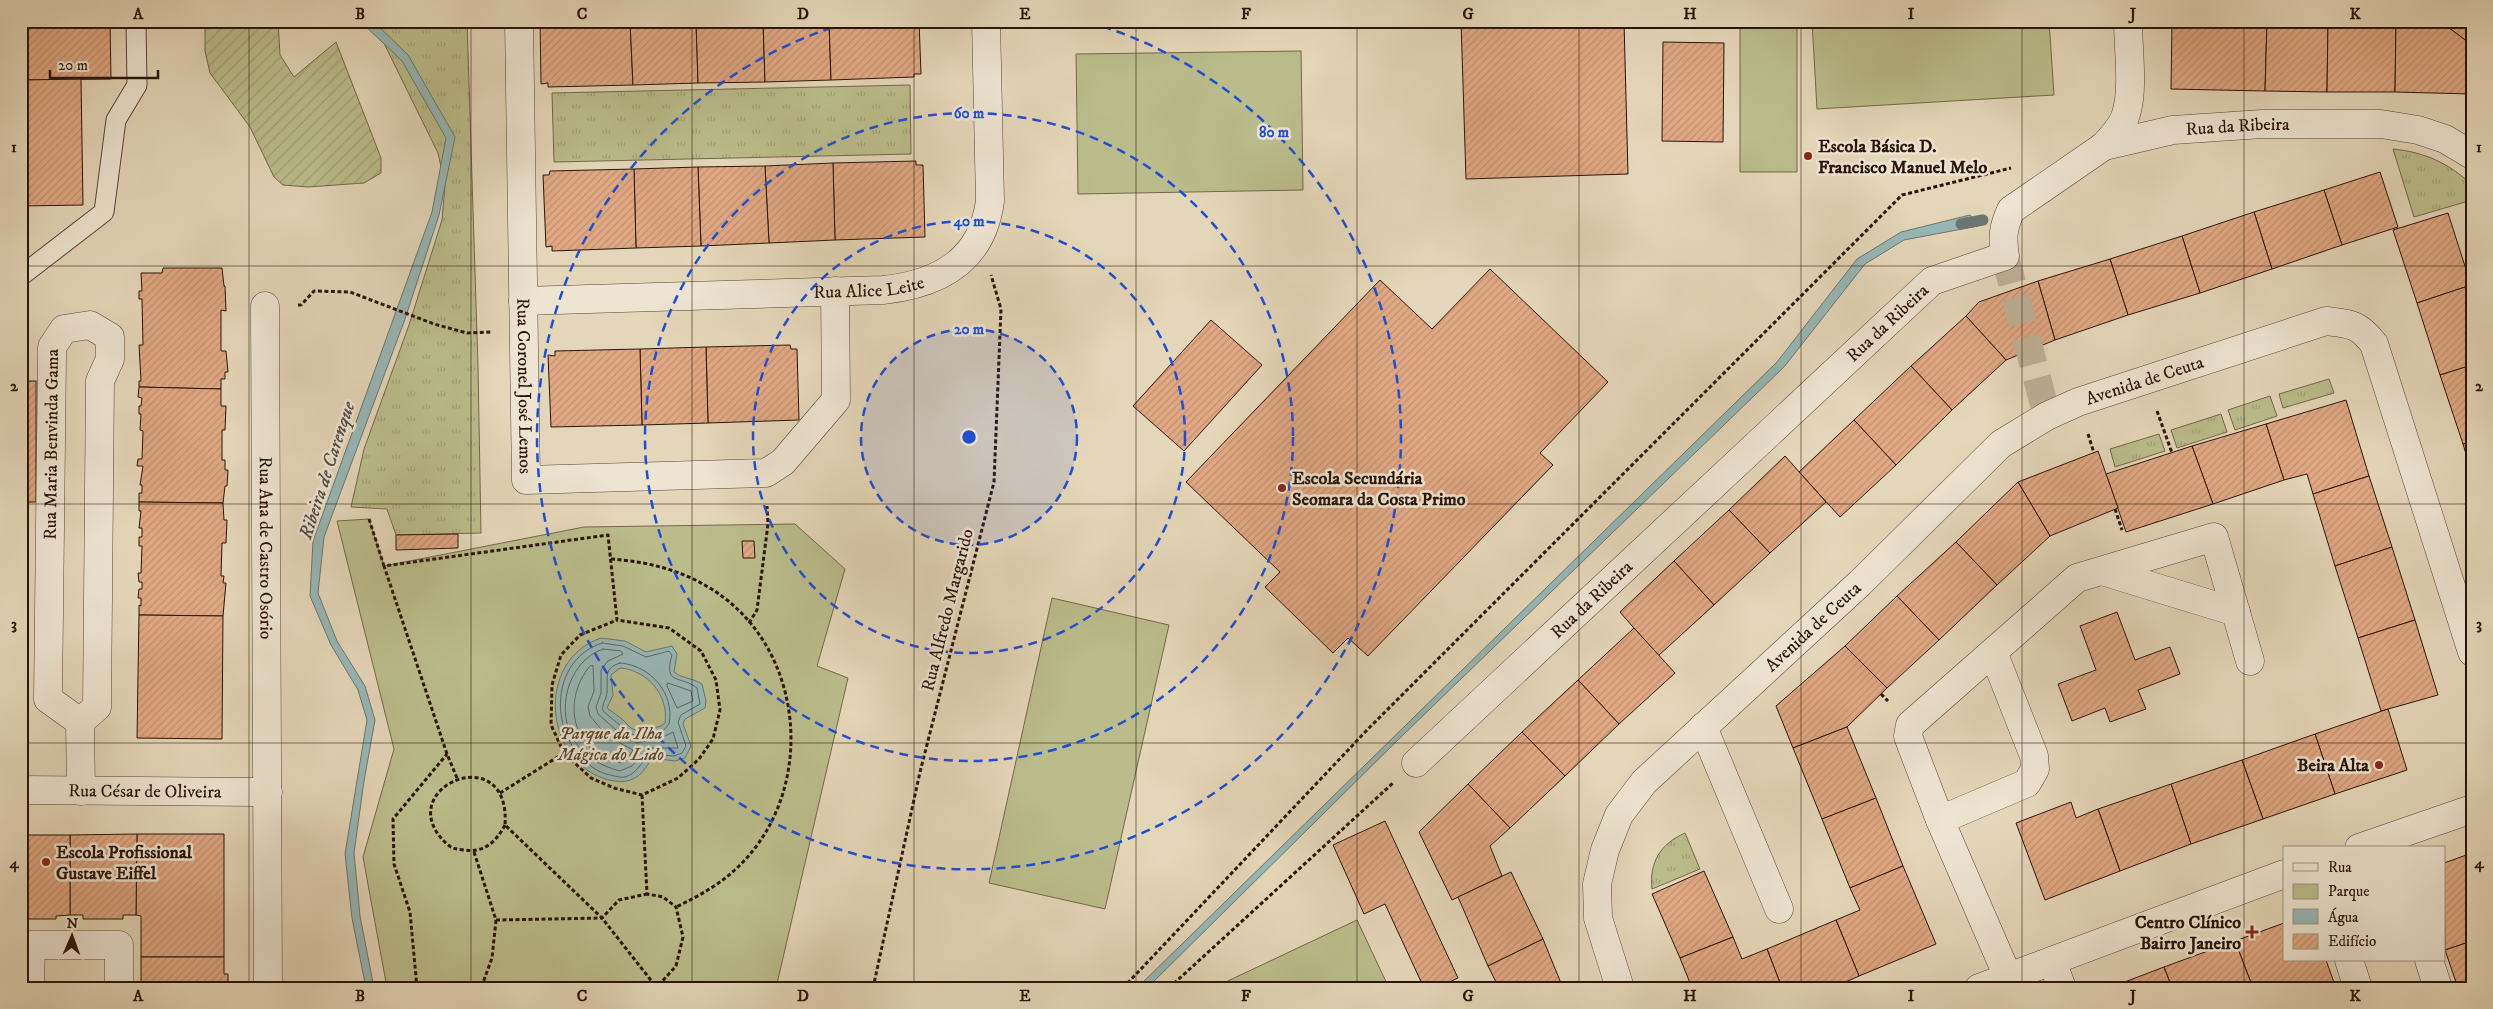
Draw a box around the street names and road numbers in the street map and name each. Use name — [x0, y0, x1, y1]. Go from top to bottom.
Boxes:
street label: Rua da Ribeira — [2185, 114, 2290, 141]
street label: Rua Alice Leite — [813, 272, 927, 304]
street label: Rua da Ribeira — [1842, 280, 1934, 367]
street label: Rua Coronel José Lemos — [511, 298, 536, 474]
street label: Rua Maria Benvinda Gama — [40, 348, 64, 540]
street label: Avenida de Ceuta — [2083, 352, 2207, 411]
street label: Rua Ana de Castro Osório — [254, 456, 276, 640]
street label: Rua Alfredo Margarido — [917, 526, 979, 694]
street label: Rua da Ribeira — [1546, 556, 1638, 644]
street label: Avenida de Ceuta — [1761, 577, 1866, 677]
street label: Rua César de Oliveira — [68, 780, 222, 804]

